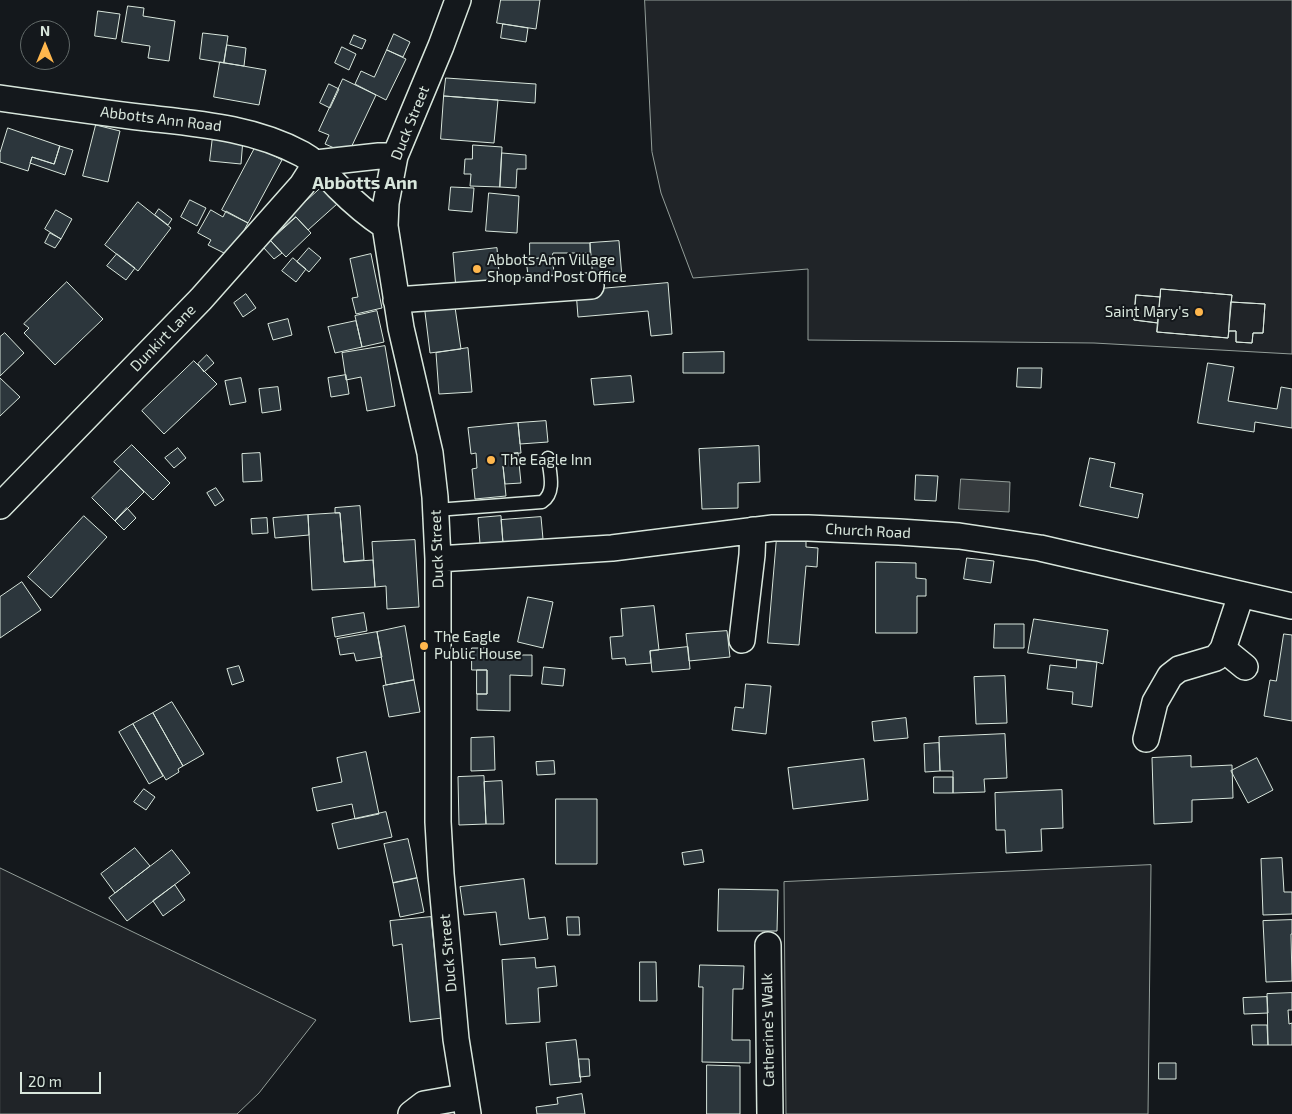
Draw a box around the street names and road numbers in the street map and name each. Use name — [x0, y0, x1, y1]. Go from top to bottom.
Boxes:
street label: Duck Street — [387, 83, 433, 163]
street label: Abbotts Ann Road — [99, 103, 223, 135]
street label: Dunkirt Lane — [127, 301, 199, 375]
street label: Duck Street — [427, 509, 447, 589]
street label: Church Road — [825, 520, 911, 542]
street label: Duck Street — [436, 913, 460, 993]
street label: Catherine's Walk — [758, 973, 778, 1087]

